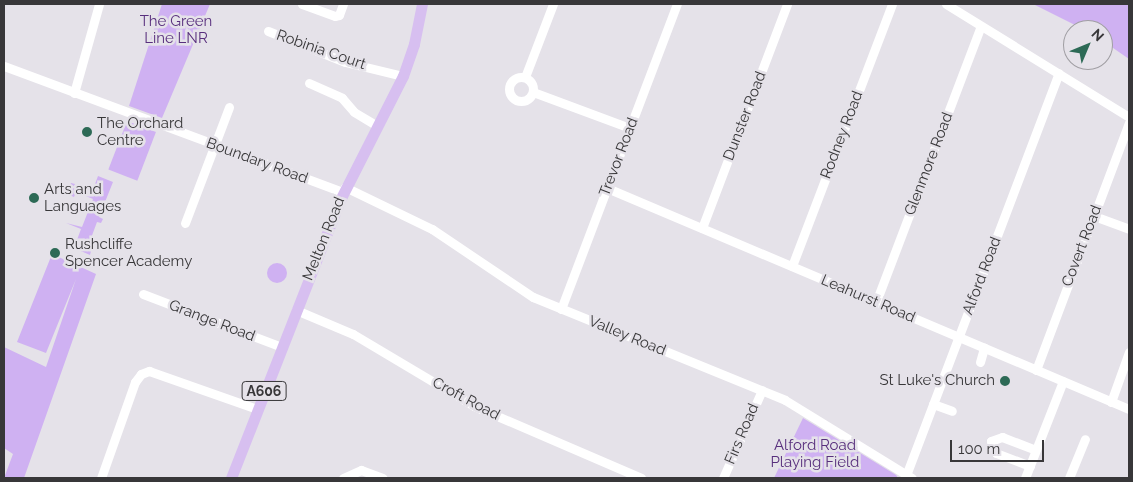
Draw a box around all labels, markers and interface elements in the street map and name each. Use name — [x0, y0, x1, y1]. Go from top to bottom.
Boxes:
park label: The Green Line LNR — [140, 12, 212, 47]
north arrow — [1063, 20, 1113, 70]
street label: Robinia Court — [274, 26, 368, 74]
text: N — [1088, 26, 1107, 45]
street label: Dunster Road — [720, 69, 770, 163]
street label: Rodney Road — [817, 88, 867, 182]
street label: Glenmore Road — [901, 110, 957, 218]
place label: The Orchard Centre — [97, 114, 183, 149]
street label: Trevor Road — [596, 115, 642, 199]
marker: The Orchard Centre — [81, 126, 93, 138]
street label: Boundary Road — [204, 134, 310, 188]
place label: Arts and Languages — [44, 180, 121, 215]
marker: Arts and Languages — [28, 192, 40, 204]
street label: Melton Road — [299, 195, 349, 283]
street label: Covert Road — [1058, 203, 1106, 289]
street label: Alford Road — [959, 234, 1005, 318]
place label: Rushcliffe Spencer Academy — [65, 235, 193, 270]
marker: Rushcliffe Spencer Academy — [49, 247, 61, 259]
street label: Leahurst Road — [818, 271, 918, 327]
street label: Grange Road — [166, 296, 258, 346]
street label: Valley Road — [585, 312, 669, 360]
place label: St Luke's Church — [880, 372, 995, 390]
street label: Croft Road — [429, 374, 503, 424]
marker: St Luke's Church — [999, 375, 1011, 387]
road number: A606 — [242, 380, 286, 402]
street label: Firs Road — [721, 401, 763, 467]
scale bar — [953, 430, 1047, 462]
park label: Alford Road Playing Field — [771, 436, 859, 471]
text: 100 m — [958, 440, 1000, 458]

